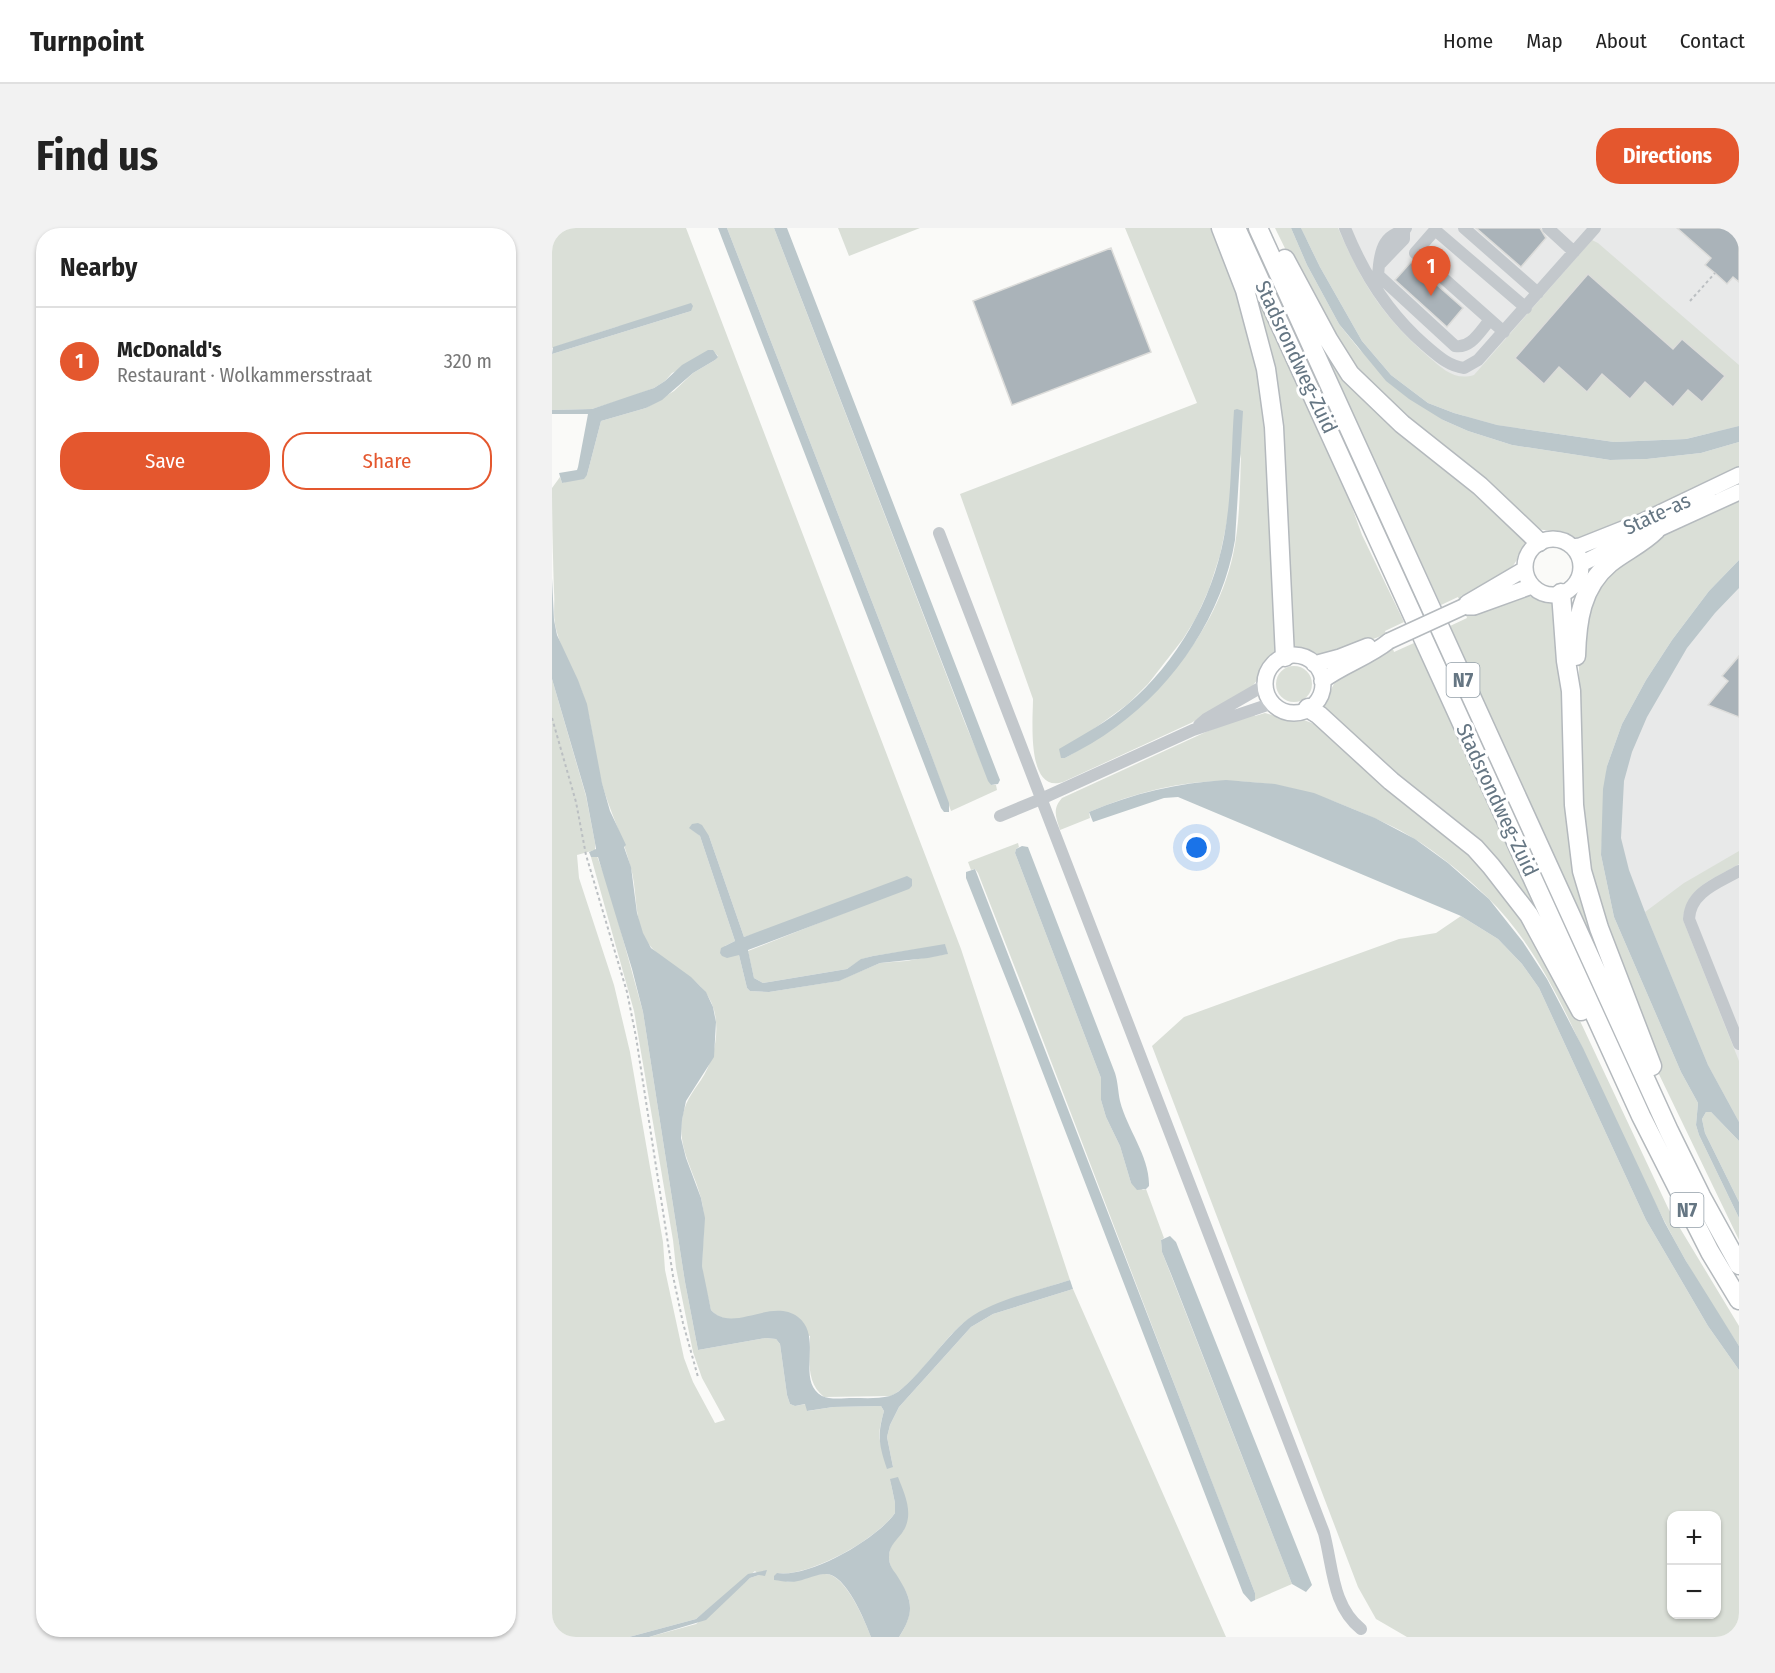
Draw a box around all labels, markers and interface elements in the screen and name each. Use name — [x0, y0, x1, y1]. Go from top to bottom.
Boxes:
text: Turnpoint — [30, 25, 144, 58]
text: Home — [1443, 28, 1493, 54]
text: Map — [1526, 28, 1563, 54]
text: About — [1596, 28, 1647, 54]
text: Contact — [1680, 28, 1745, 54]
button: Directions — [1596, 128, 1739, 184]
text: Find us — [36, 131, 158, 181]
pin: 1 — [1412, 247, 1450, 296]
text: Nearby — [60, 252, 137, 283]
street label: Stadsrondweg-Zuid — [1249, 276, 1343, 438]
text: McDonald's — [117, 336, 222, 363]
text: 1 — [75, 349, 84, 373]
text: 320 m — [444, 349, 492, 373]
text: Restaurant · Wolkammersstraat — [117, 363, 372, 387]
button: Save — [60, 432, 270, 490]
button: Share — [282, 432, 492, 490]
street label: State-as — [1619, 487, 1695, 541]
road number: N7 — [1446, 663, 1480, 697]
street label: Stadsrondweg-Zuid — [1450, 719, 1544, 881]
your location — [1182, 833, 1211, 862]
road number: N7 — [1670, 1193, 1704, 1227]
map controls — [1667, 1511, 1721, 1619]
button: + — [1667, 1511, 1721, 1565]
button: − — [1667, 1565, 1721, 1619]

